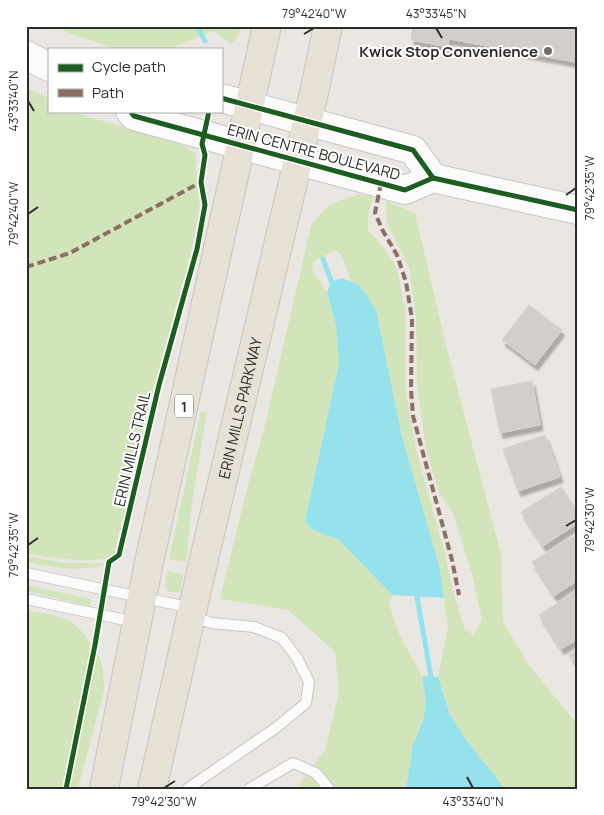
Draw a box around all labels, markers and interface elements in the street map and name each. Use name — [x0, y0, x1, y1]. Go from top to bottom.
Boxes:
text: 79°42'40"W — [282, 5, 347, 22]
text: 43°33'45"N — [406, 5, 466, 22]
place label: Kwick Stop Convenience — [359, 41, 538, 62]
marker: Kwick Stop Convenience — [542, 45, 554, 57]
legend — [48, 48, 222, 112]
text: Cycle path — [92, 56, 166, 77]
text: 43°33'40"N — [5, 71, 22, 131]
text: Path — [92, 82, 124, 103]
street label: ERIN CENTRE BOULEVARD — [225, 119, 403, 185]
text: 79°42'35"W — [581, 155, 598, 220]
text: 79°42'40"W — [5, 181, 22, 246]
street label: ERIN MILLS PARKWAY — [213, 335, 267, 481]
street label: ERIN MILLS TRAIL — [109, 389, 156, 509]
road number: 1 — [175, 394, 193, 418]
text: 79°42'30"W — [581, 487, 598, 553]
text: 79°42'35"W — [5, 512, 22, 577]
text: 79°42'30"W — [131, 793, 197, 810]
text: 43°33'40"N — [443, 793, 503, 810]

